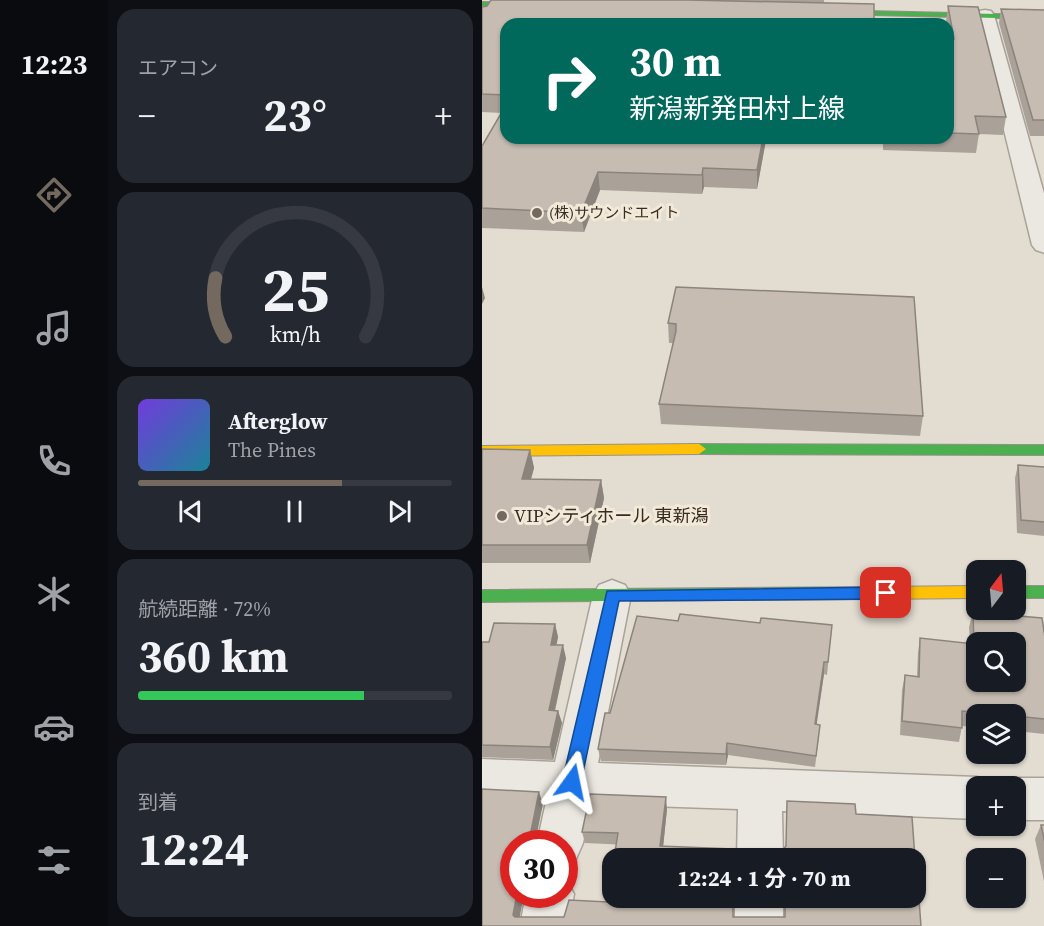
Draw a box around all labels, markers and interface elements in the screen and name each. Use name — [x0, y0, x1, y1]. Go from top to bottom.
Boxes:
text: 30 m — [629, 32, 722, 90]
icon: right — [530, 42, 608, 120]
text: 12:23 — [21, 46, 87, 83]
text: エアコン — [138, 54, 218, 82]
text: 23° — [263, 84, 327, 146]
text: 新潟新発田村上線 — [629, 90, 845, 127]
text: − — [138, 93, 156, 138]
text: + — [434, 93, 452, 138]
icon: directions — [33, 174, 75, 216]
place label: (株)サウンドエイト — [549, 202, 679, 223]
marker: (株)サウンドエイト — [530, 206, 544, 220]
text: 25 — [261, 246, 329, 332]
icon: music — [33, 307, 75, 349]
text: km/h — [269, 320, 321, 349]
text: Afterglow — [228, 406, 328, 436]
text: The Pines — [228, 436, 316, 464]
icon: phone — [33, 440, 75, 482]
icon: previous — [174, 495, 207, 528]
icon: pause — [278, 495, 311, 528]
icon: next — [383, 495, 416, 528]
place label: VIPシティホール 東新潟 — [514, 503, 709, 528]
marker: VIPシティホール 東新潟 — [495, 509, 509, 523]
north arrow — [966, 560, 1026, 620]
map controls — [966, 560, 1026, 908]
pin — [860, 567, 911, 618]
icon: climate — [33, 573, 75, 615]
icon: arrive — [869, 576, 902, 609]
text: 航続距離 · 72% — [138, 595, 271, 623]
text: 360 km — [138, 625, 289, 687]
button: search — [966, 632, 1026, 692]
button: layers — [966, 704, 1026, 764]
icon: car — [33, 706, 75, 748]
position arrow — [540, 750, 604, 814]
button: + — [966, 776, 1026, 836]
text: 到着 — [138, 788, 178, 816]
text: 12:24 — [138, 818, 249, 880]
speed limit sign: 30 — [500, 830, 578, 908]
icon: filters — [33, 839, 75, 881]
button: − — [966, 848, 1026, 908]
text: 12:24 · 1 分 · 70 m — [677, 863, 851, 893]

